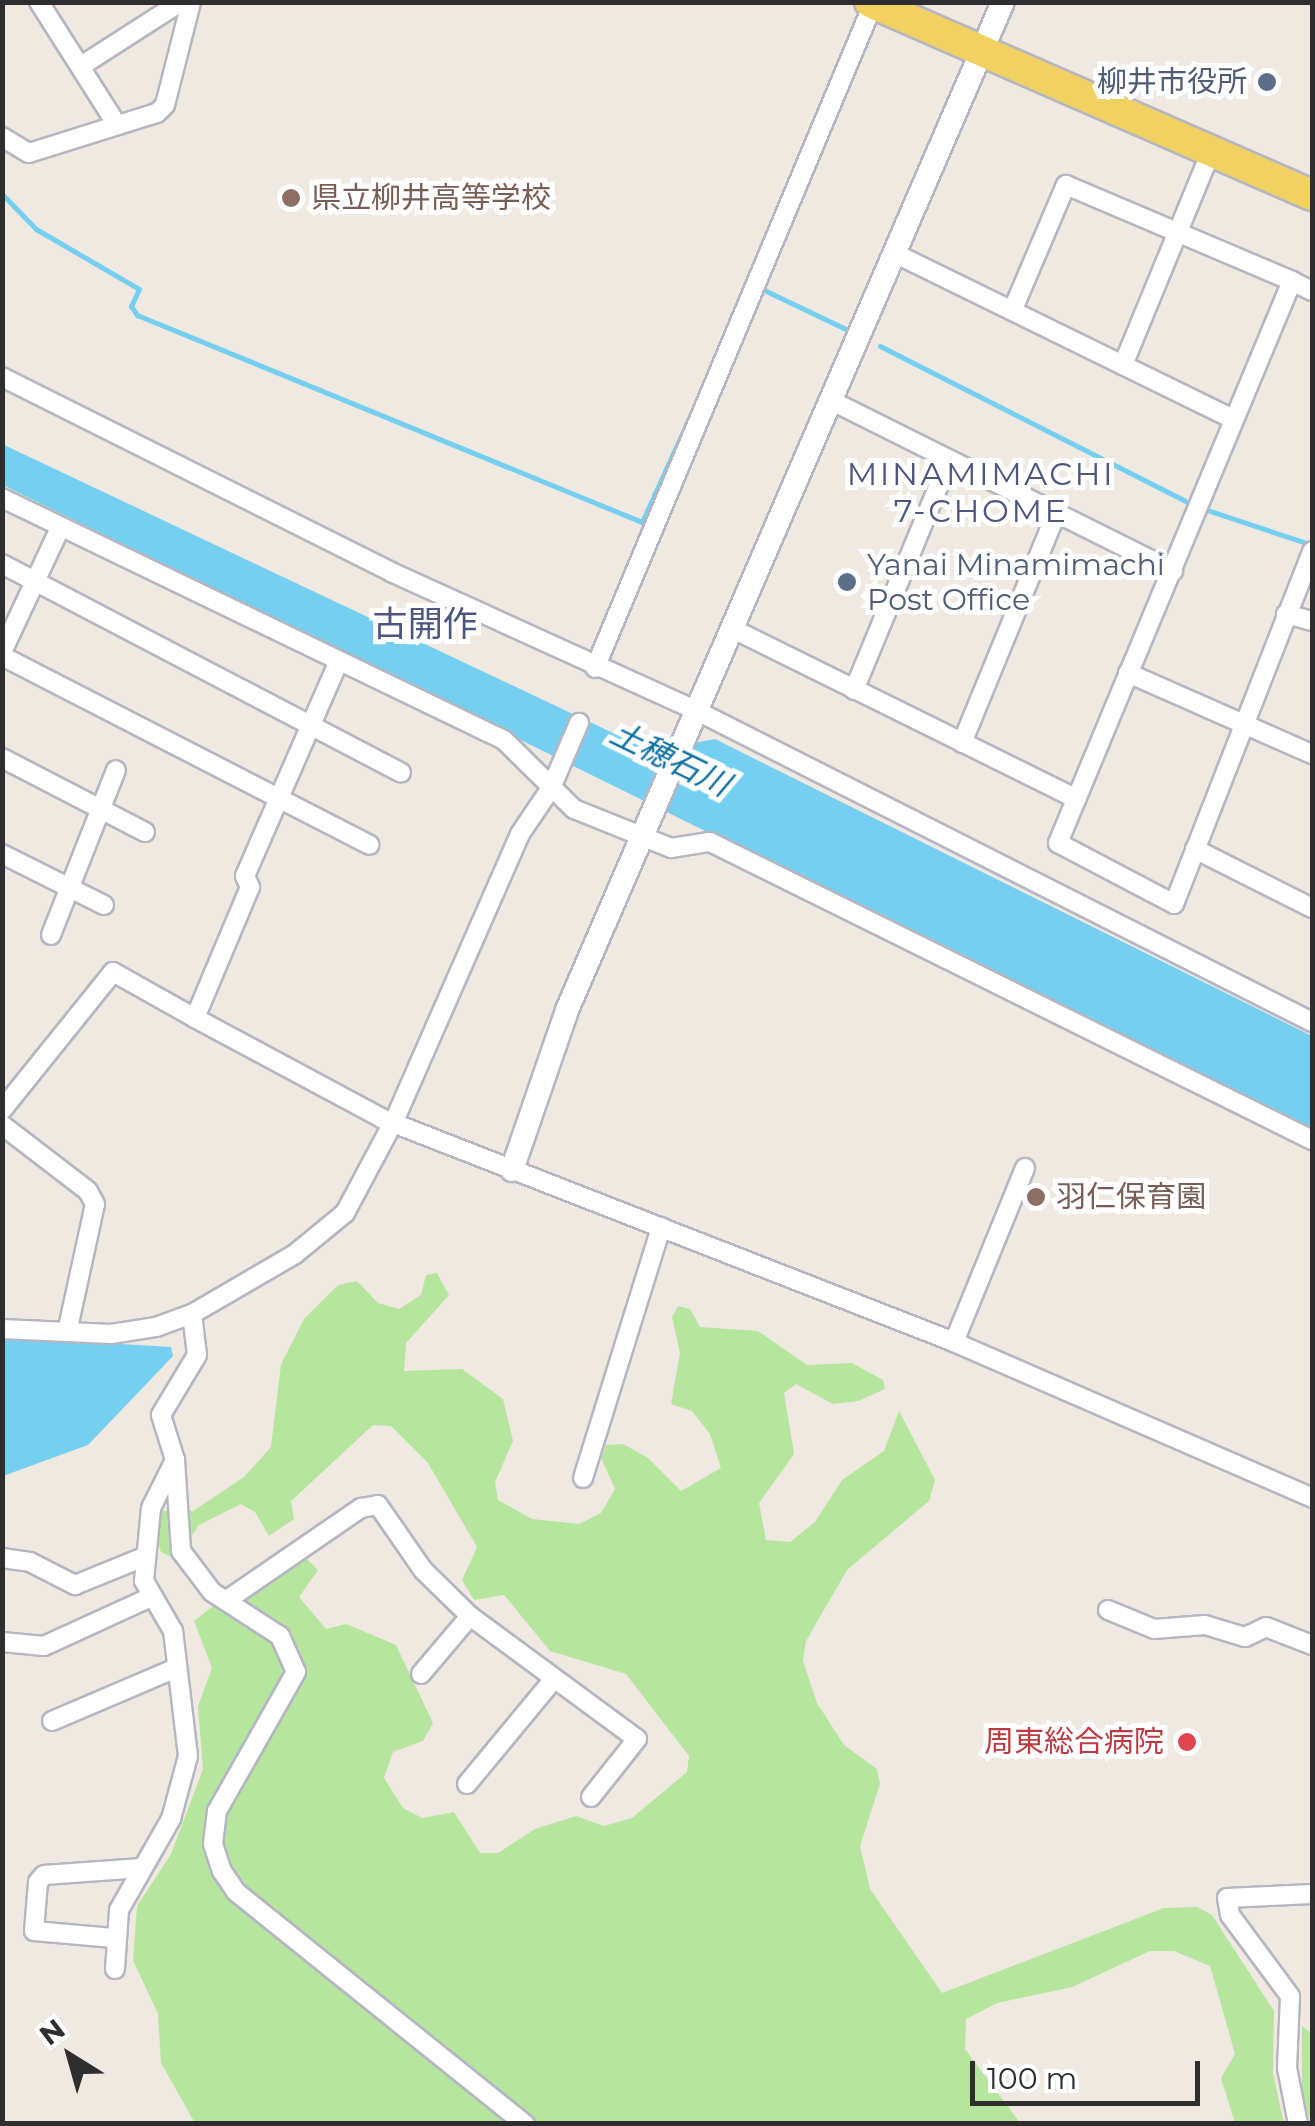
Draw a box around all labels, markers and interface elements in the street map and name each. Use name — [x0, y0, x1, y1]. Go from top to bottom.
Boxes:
place label: 柳井市役所 — [1097, 64, 1247, 100]
marker: 柳井市役所 — [1256, 71, 1278, 93]
place label: 県立柳井高等学校 — [311, 180, 551, 216]
marker: 県立柳井高等学校 — [280, 187, 302, 209]
district label: MINAMIMACHI 7-CHOME — [847, 456, 1115, 531]
place label: Yanai Minamimachi Post Office — [867, 547, 1165, 618]
marker: Yanai Minamimachi Post Office — [836, 571, 858, 593]
district label: 古開作 — [373, 603, 477, 645]
water label: 土穂石川 — [604, 714, 736, 804]
place label: 羽仁保育園 — [1056, 1179, 1206, 1215]
marker: 羽仁保育園 — [1025, 1186, 1047, 1208]
place label: 周東総合病院 — [984, 1724, 1164, 1760]
marker: 周東総合病院 — [1174, 1729, 1200, 1755]
north arrow — [20, 2006, 120, 2106]
text: N — [33, 2012, 71, 2052]
scale bar — [975, 2041, 1205, 2103]
text: 100 m — [987, 2060, 1077, 2097]

